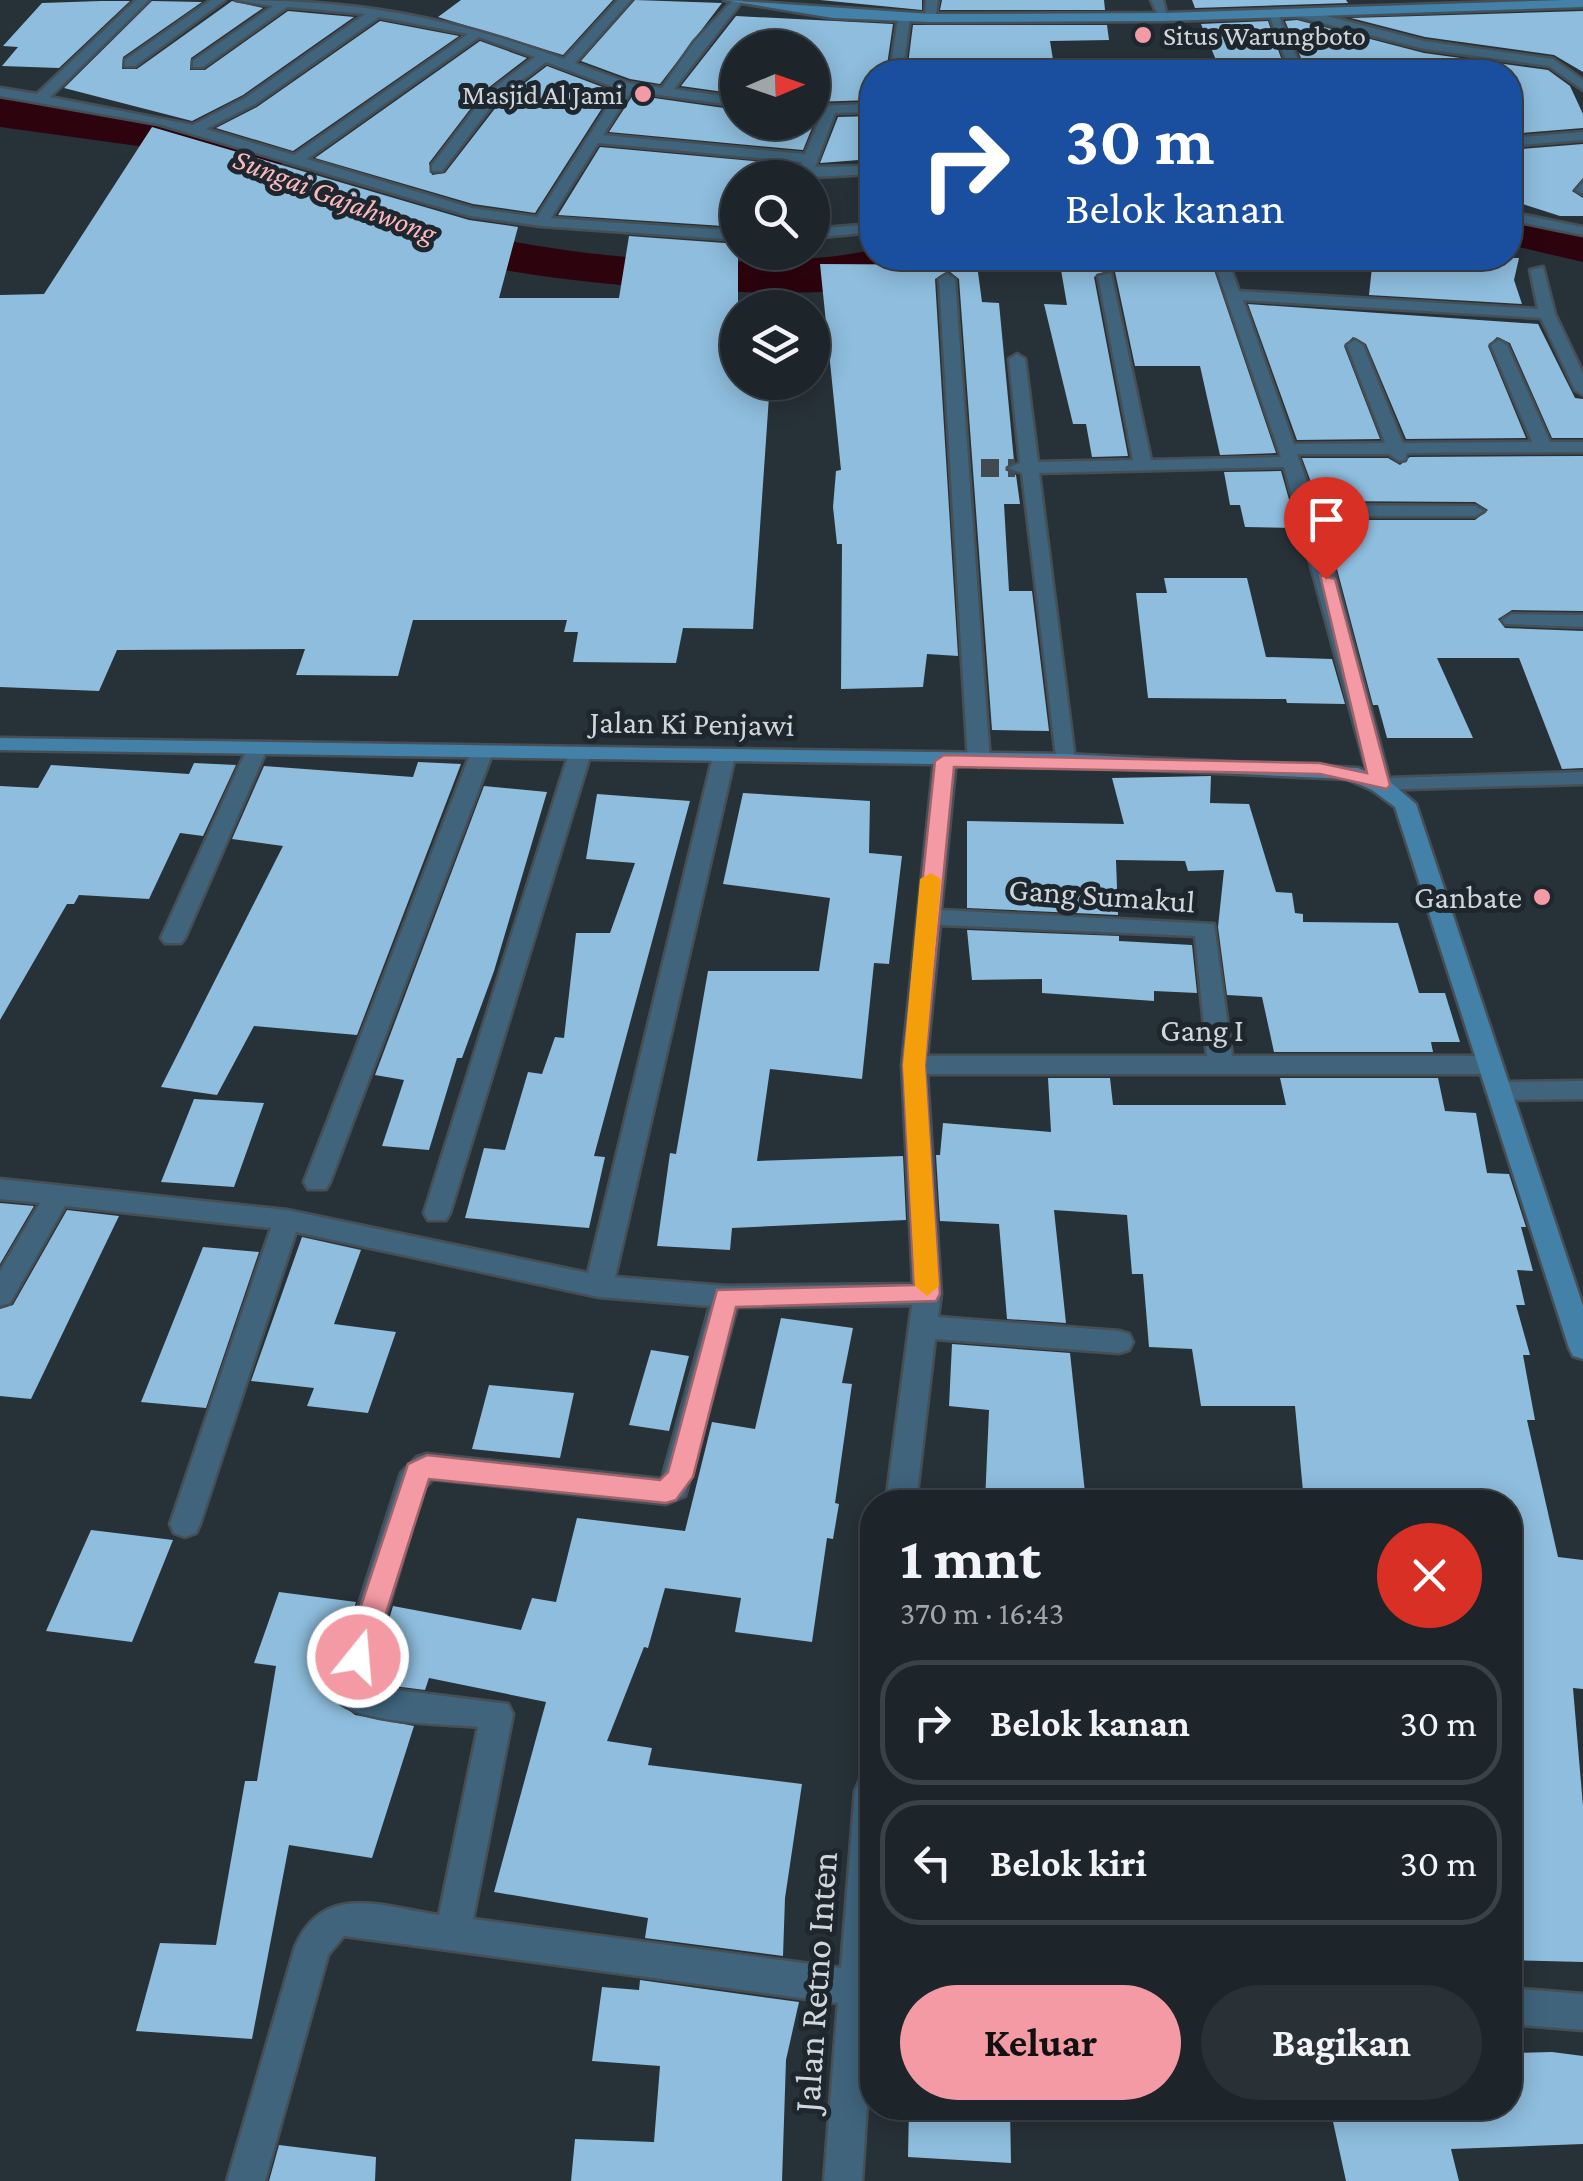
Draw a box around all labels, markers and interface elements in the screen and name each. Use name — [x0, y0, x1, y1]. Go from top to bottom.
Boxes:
place label: Situs Warungboto — [1163, 20, 1366, 51]
marker: Situs Warungboto — [1132, 24, 1154, 46]
north arrow — [720, 30, 830, 140]
map controls — [720, 30, 830, 400]
place label: Masjid Al Jami — [462, 79, 623, 110]
marker: Masjid Al Jami — [632, 83, 654, 105]
icon: right — [900, 100, 1030, 230]
text: 30 m — [1065, 101, 1214, 179]
water label: Sungai Gajahwong — [229, 142, 442, 251]
button: search — [720, 160, 830, 270]
text: Belok kanan — [1065, 183, 1285, 233]
button: layers — [720, 290, 830, 400]
pin — [1284, 477, 1369, 580]
icon: arrive — [1299, 492, 1354, 547]
street label: Jalan Ki Penjawi — [586, 703, 795, 743]
street label: Gang Sumakul — [1008, 871, 1196, 919]
place label: Ganbate — [1414, 879, 1522, 915]
marker: Ganbate — [1531, 886, 1553, 908]
street label: Gang I — [1160, 1012, 1244, 1048]
button: close — [1377, 1523, 1482, 1628]
text: 1 mnt — [900, 1524, 1041, 1591]
text: 370 m · 16:43 — [900, 1595, 1064, 1631]
position arrow — [306, 1605, 410, 1709]
icon: right — [905, 1695, 960, 1750]
text: Belok kanan — [990, 1702, 1190, 1744]
text: 30 m — [1400, 1702, 1477, 1744]
icon: left — [905, 1835, 960, 1890]
text: Belok kiri — [990, 1842, 1147, 1884]
text: 30 m — [1400, 1842, 1477, 1884]
street label: Jalan Retno Inten — [785, 1850, 845, 2117]
button: Keluar — [900, 1985, 1181, 2100]
button: Bagikan — [1201, 1985, 1482, 2100]

